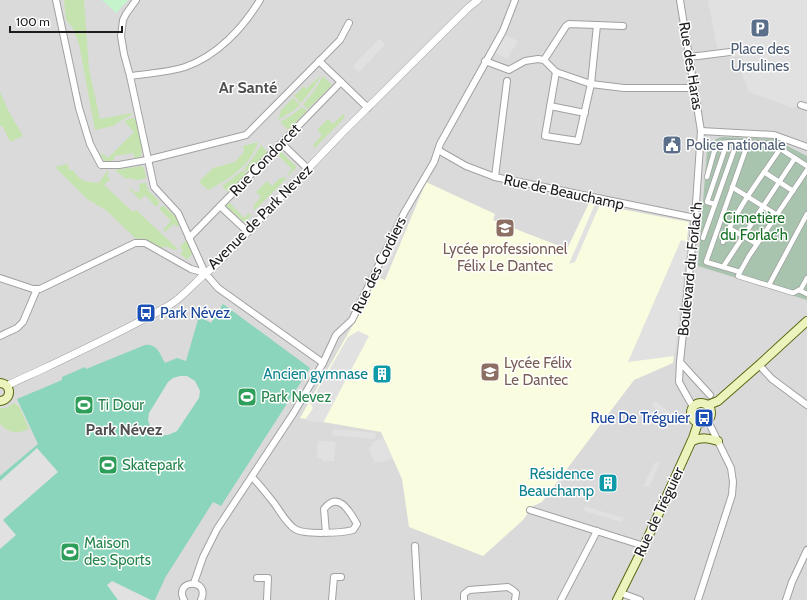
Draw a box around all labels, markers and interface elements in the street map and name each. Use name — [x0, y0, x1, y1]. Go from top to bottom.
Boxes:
scale bar — [10, 8, 122, 34]
text: 100 m — [16, 14, 50, 29]
parking icon: Place des Ursulines — [749, 17, 771, 39]
street label: Rue des Haras — [675, 21, 707, 111]
place label: Place des Ursulines — [730, 40, 790, 75]
district label: Ar Santé — [219, 78, 277, 97]
street label: Rue Condorcet — [226, 120, 304, 200]
public building icon: Police nationale — [661, 134, 683, 156]
place label: Police nationale — [686, 136, 786, 154]
street label: Avenue de Park Nevez — [204, 161, 316, 273]
street label: Rue de Beauchamp — [502, 170, 626, 214]
street label: Boulevard du Forlac'h — [674, 201, 706, 337]
park label: Cimetière du Forlac’h — [720, 209, 788, 244]
street label: Rue des Cordiers — [348, 214, 410, 316]
school or university icon: Lycée professionnel Félix Le Dantec — [494, 217, 516, 239]
place label: Lycée professionnel Félix Le Dantec — [443, 240, 568, 275]
bus stop icon: Park Névez — [135, 302, 157, 324]
place label: Park Névez — [160, 304, 230, 322]
place label: Lycée Félix Le Dantec — [504, 354, 572, 389]
school or university icon: Lycée Félix Le Dantec — [479, 361, 501, 383]
building icon: Ancien gymnase — [371, 363, 393, 385]
place label: Ancien gymnase — [263, 365, 368, 383]
sports icon: Park Nevez — [236, 386, 258, 408]
place label: Park Nevez — [261, 388, 331, 406]
sports icon: Ti Dour — [73, 394, 95, 416]
place label: Ti Dour — [98, 396, 144, 414]
bus stop icon: Rue De Tréguier — [693, 407, 715, 429]
place label: Rue De Tréguier — [591, 409, 690, 427]
district label: Park Névez — [86, 420, 163, 439]
sports icon: Skatepark — [97, 454, 119, 476]
place label: Skatepark — [122, 456, 184, 474]
street label: Rue de Tréguier — [630, 464, 688, 560]
place label: Résidence Beauchamp — [519, 465, 594, 500]
building icon: Résidence Beauchamp — [597, 472, 619, 494]
place label: Maison des Sports — [84, 534, 151, 569]
sports icon: Maison des Sports — [59, 541, 81, 563]

